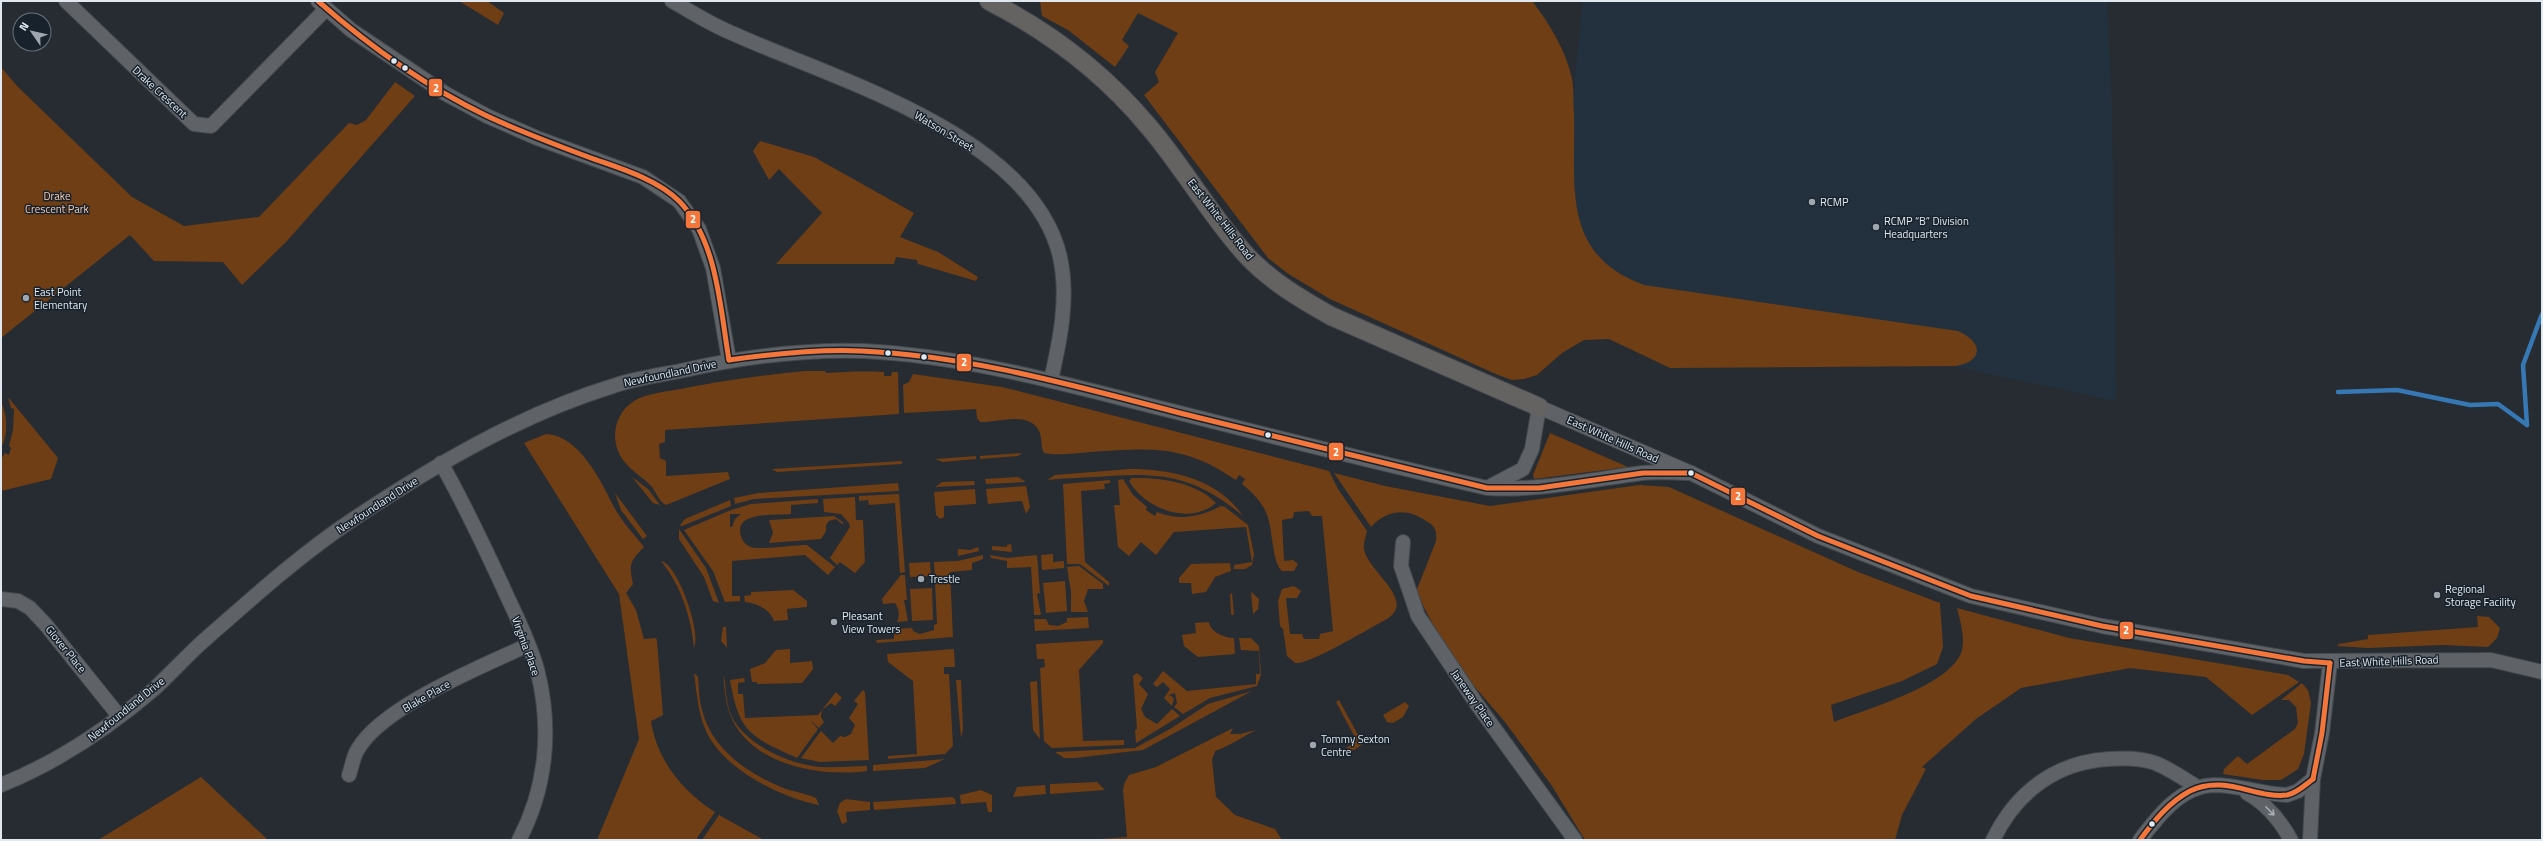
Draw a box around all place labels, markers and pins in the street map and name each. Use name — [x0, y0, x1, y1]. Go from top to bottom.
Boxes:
unlabelled marker — [389, 56, 399, 66]
unlabelled marker — [400, 63, 410, 73]
place label: RCMP — [1820, 194, 1849, 210]
marker: RCMP — [1807, 197, 1817, 207]
place label: RCMP “B” Division Headquarters — [1884, 213, 1969, 242]
marker: RCMP “B” Division Headquarters — [1871, 222, 1881, 232]
place label: East Point Elementary — [34, 284, 88, 313]
marker: East Point Elementary — [21, 293, 31, 303]
unlabelled marker — [883, 348, 893, 358]
unlabelled marker — [919, 352, 929, 362]
unlabelled marker — [1263, 430, 1273, 440]
unlabelled marker — [1686, 468, 1696, 478]
place label: Trestle — [929, 571, 961, 587]
marker: Trestle — [916, 574, 926, 584]
place label: Regional Storage Facility — [2445, 581, 2516, 610]
marker: Regional Storage Facility — [2432, 590, 2442, 600]
place label: Pleasant View Towers — [842, 608, 900, 637]
marker: Pleasant View Towers — [829, 617, 839, 627]
place label: Tommy Sexton Centre — [1321, 731, 1390, 760]
marker: Tommy Sexton Centre — [1308, 740, 1318, 750]
unlabelled marker — [2147, 819, 2157, 829]

